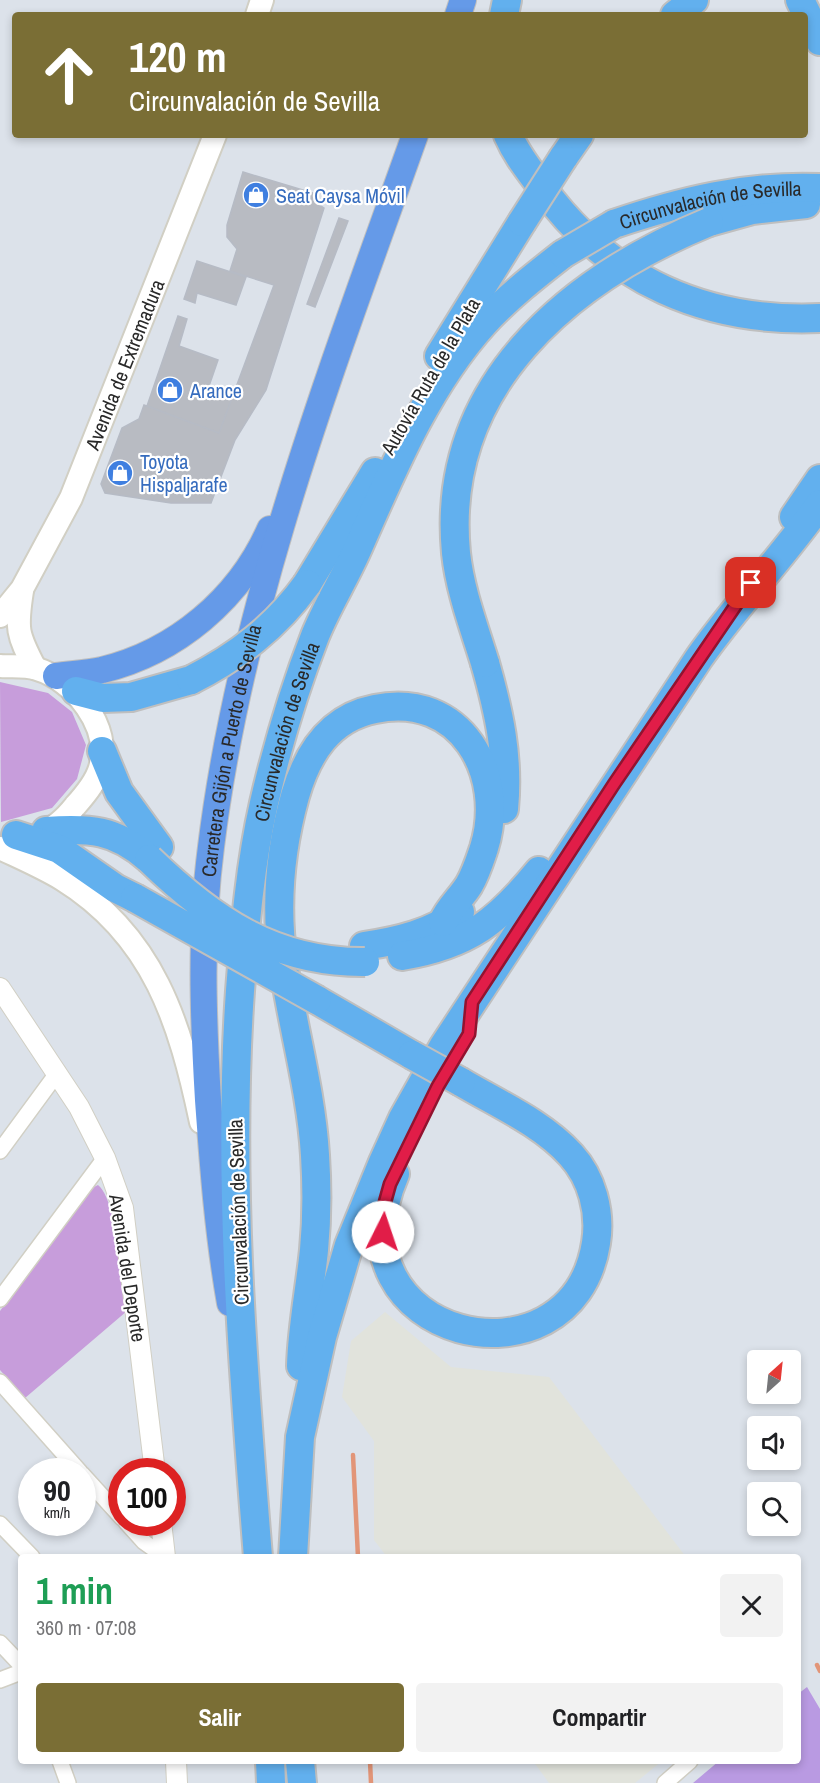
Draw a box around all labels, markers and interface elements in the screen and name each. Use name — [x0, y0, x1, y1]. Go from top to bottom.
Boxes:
text: 120 m — [129, 29, 227, 85]
icon: ahead — [30, 36, 108, 114]
text: Circunvalación de Sevilla — [129, 83, 380, 119]
street label: Circunvalación de Sevilla — [616, 174, 802, 235]
shop icon: Seat Caysa Móvil — [241, 180, 271, 210]
place label: Seat Caysa Móvil — [276, 182, 405, 209]
street label: Avenida de Extremadura — [78, 275, 170, 454]
street label: Autovía Ruta de la Plata — [374, 293, 486, 460]
shop icon: Arance — [155, 375, 185, 405]
place label: Arance — [189, 377, 242, 404]
place label: Toyota Hispaljarafe — [140, 448, 228, 498]
shop icon: Toyota Hispaljarafe — [105, 458, 135, 488]
pin — [725, 557, 776, 608]
icon: arrive — [734, 566, 767, 599]
street label: Carretera Gijón a Puerto de Sevilla — [194, 621, 267, 878]
street label: Circunvalación de Sevilla — [247, 638, 325, 824]
street label: Circunvalación de Sevilla — [221, 1119, 255, 1305]
street label: Avenida del Deporte — [103, 1191, 153, 1344]
position arrow — [351, 1200, 415, 1264]
north arrow — [747, 1350, 801, 1404]
map controls — [747, 1350, 801, 1536]
button: sound — [747, 1416, 801, 1470]
speed limit sign: 100 — [108, 1458, 186, 1536]
text: 90 — [43, 1470, 71, 1510]
button: search — [747, 1482, 801, 1536]
text: km/h — [44, 1502, 70, 1523]
text: 1 min — [36, 1567, 113, 1615]
button: close — [720, 1574, 783, 1637]
text: 360 m · 07:08 — [36, 1614, 136, 1641]
button: Salir — [36, 1683, 404, 1752]
button: Compartir — [416, 1683, 783, 1752]

